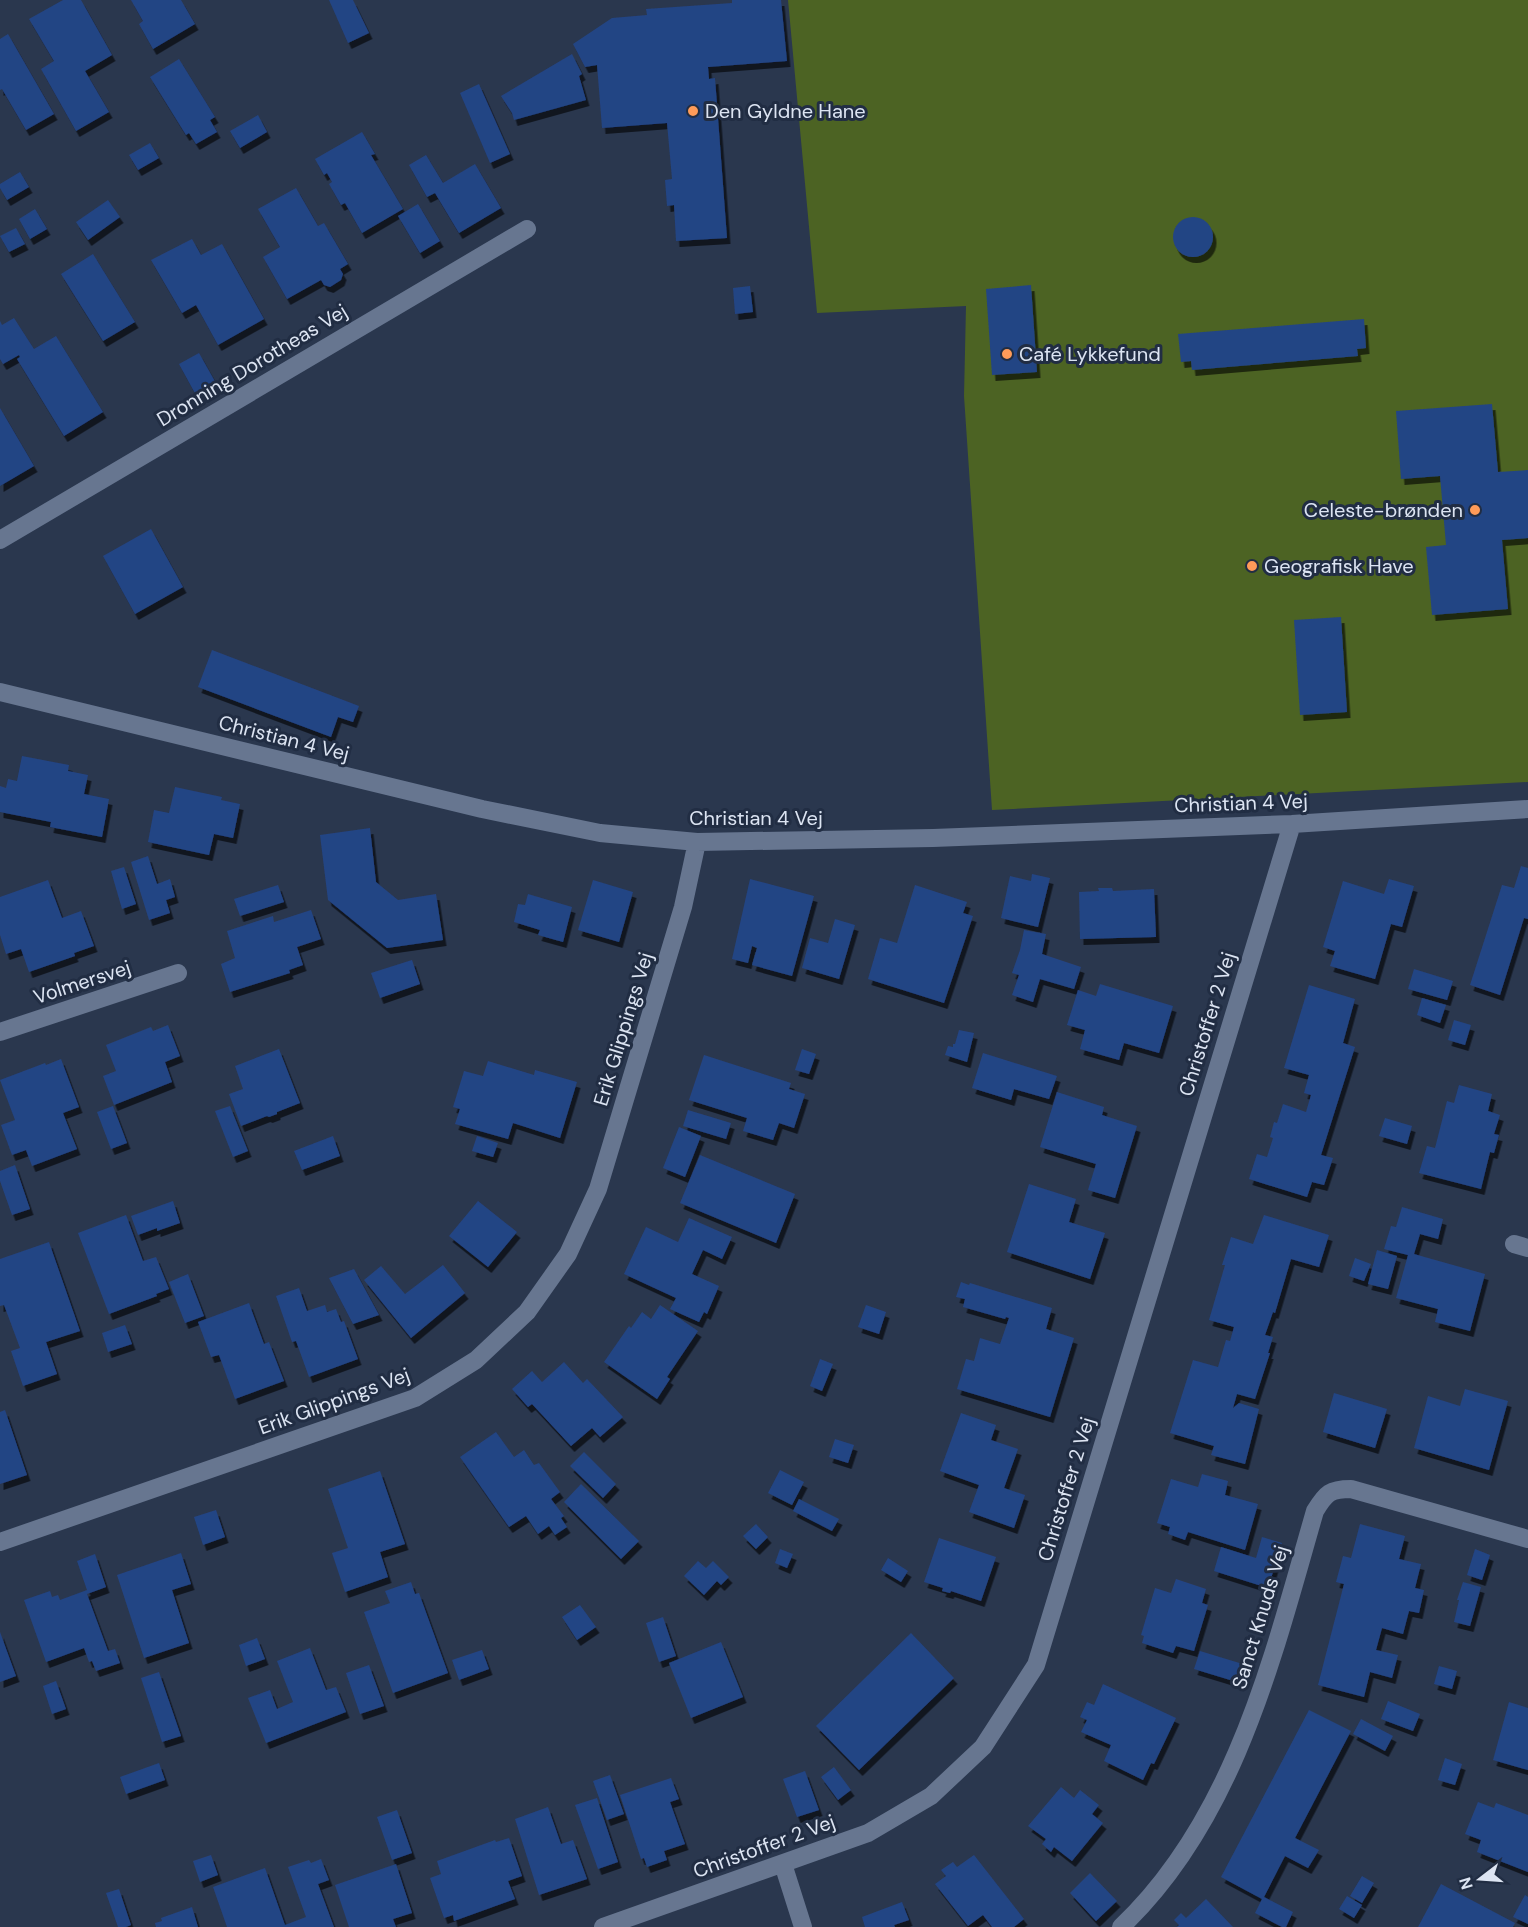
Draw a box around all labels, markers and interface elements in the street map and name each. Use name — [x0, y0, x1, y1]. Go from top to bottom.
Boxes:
place label: Den Gyldne Hane — [705, 98, 866, 124]
marker: Den Gyldne Hane — [686, 104, 700, 118]
street label: Dronning Dorotheas Vej — [152, 298, 352, 432]
place label: Café Lykkefund — [1019, 341, 1161, 367]
marker: Café Lykkefund — [1000, 347, 1014, 361]
place label: Celeste-brønden — [1304, 497, 1463, 523]
marker: Celeste-brønden — [1468, 503, 1482, 517]
place label: Geografisk Have — [1264, 553, 1414, 579]
marker: Geografisk Have — [1245, 559, 1259, 573]
street label: Christian 4 Vej — [216, 709, 352, 767]
street label: Christian 4 Vej — [1174, 788, 1308, 818]
street label: Christian 4 Vej — [689, 805, 823, 831]
street label: Erik Glippings Vej — [587, 949, 659, 1109]
street label: Christoffer 2 Vej — [1173, 949, 1241, 1099]
street label: Volmersvej — [30, 954, 134, 1010]
street label: Erik Glippings Vej — [255, 1362, 413, 1440]
street label: Christoffer 2 Vej — [1032, 1414, 1100, 1564]
street label: Sanct Knuds Vej — [1226, 1542, 1294, 1692]
street label: Christoffer 2 Vej — [689, 1808, 839, 1884]
north arrow — [1450, 1849, 1510, 1909]
text: N — [1454, 1875, 1478, 1892]

